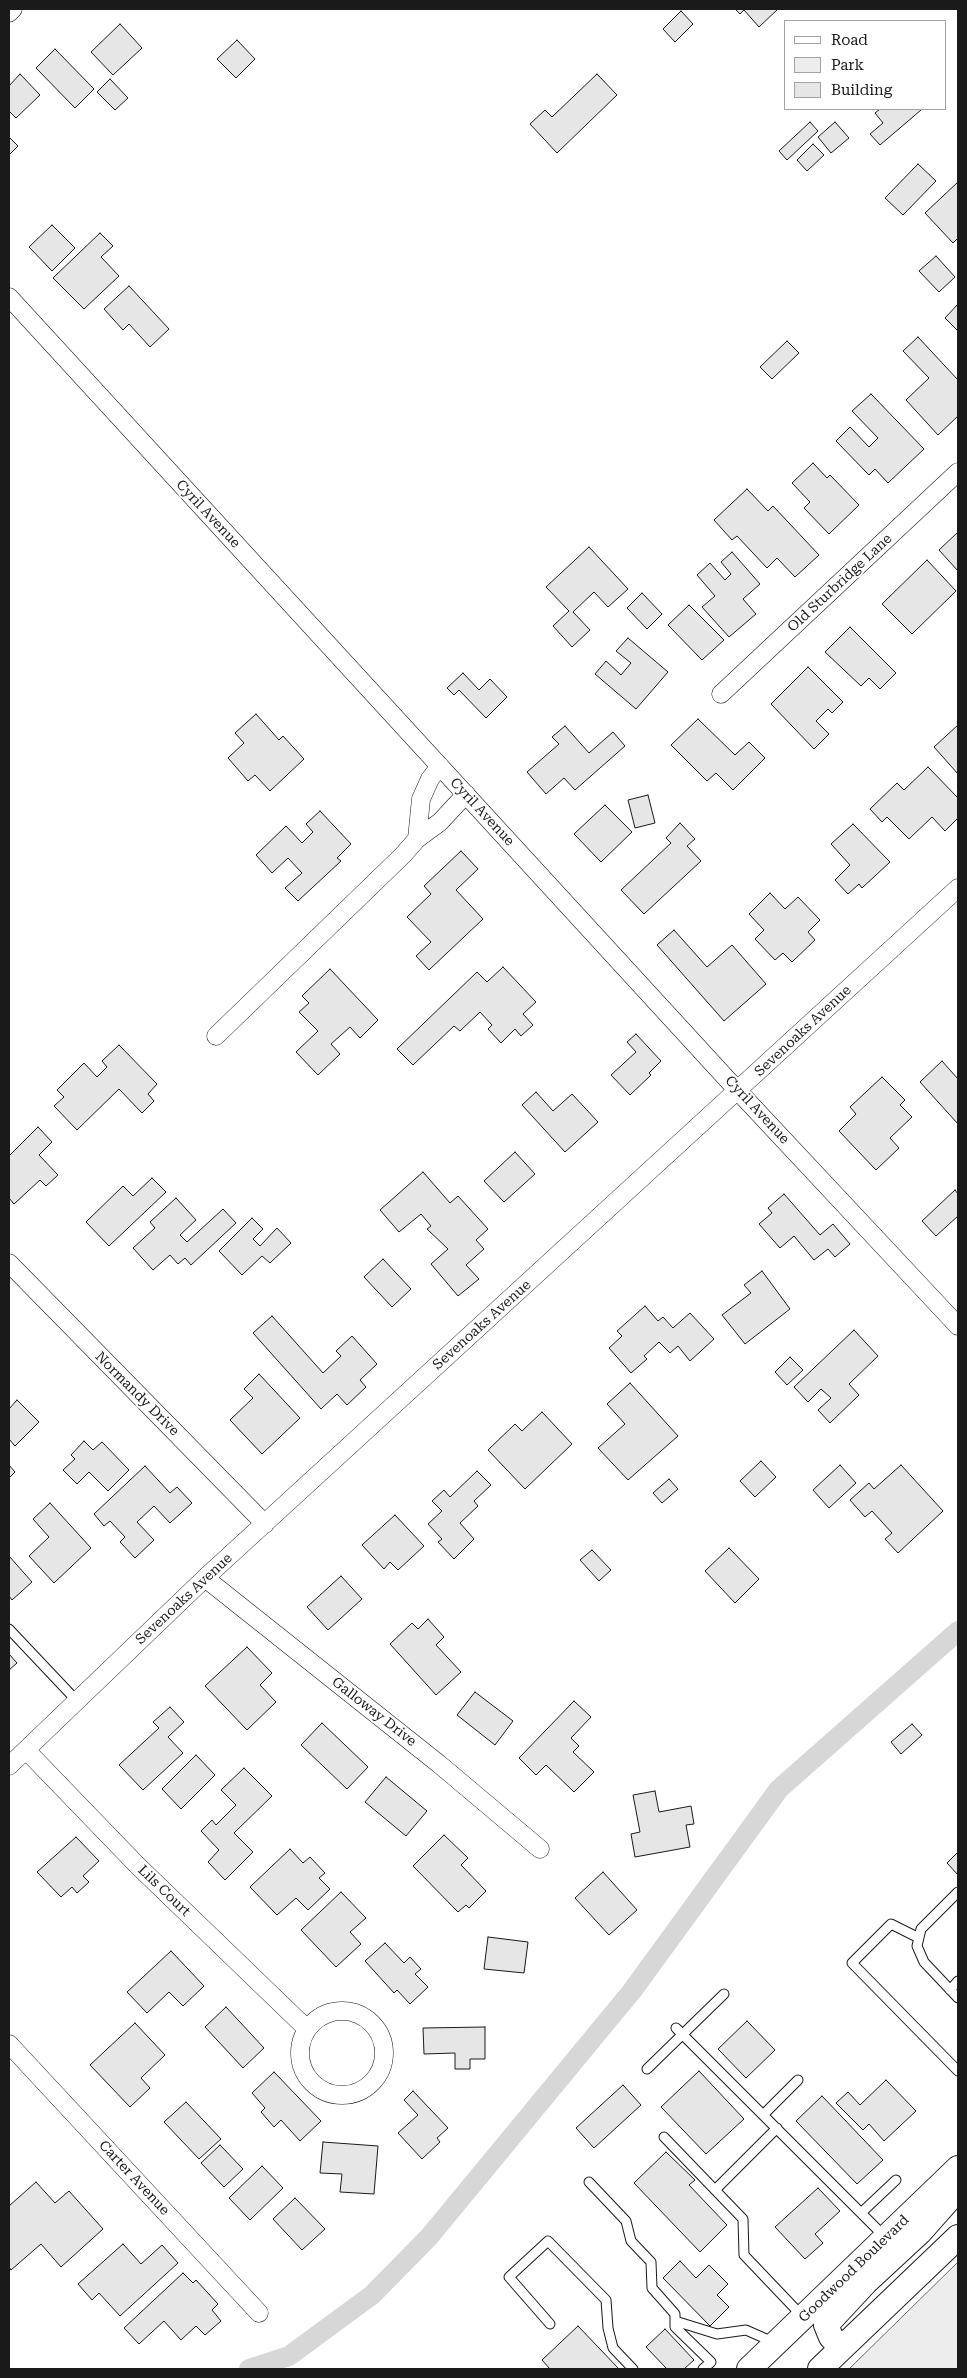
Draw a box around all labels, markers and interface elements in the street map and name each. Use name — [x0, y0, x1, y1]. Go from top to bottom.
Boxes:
legend — [784, 20, 947, 110]
text: Road — [831, 31, 868, 49]
text: Park — [831, 56, 864, 74]
text: Building — [831, 81, 892, 99]
street label: Cyril Avenue — [172, 477, 244, 551]
street label: Old Sturbridge Lane — [784, 530, 896, 636]
street label: Cyril Avenue — [446, 775, 518, 849]
street label: Sevenoaks Avenue — [751, 982, 855, 1080]
street label: Cyril Avenue — [721, 1073, 793, 1147]
street label: Sevenoaks Avenue — [429, 1277, 535, 1373]
street label: Normandy Drive — [91, 1348, 183, 1440]
street label: Sevenoaks Avenue — [132, 1550, 236, 1648]
street label: Galloway Drive — [328, 1674, 420, 1750]
street label: Lils Court — [134, 1862, 194, 1920]
street label: Carter Avenue — [95, 2137, 173, 2219]
street label: Goodwood Boulevard — [795, 2212, 913, 2326]

